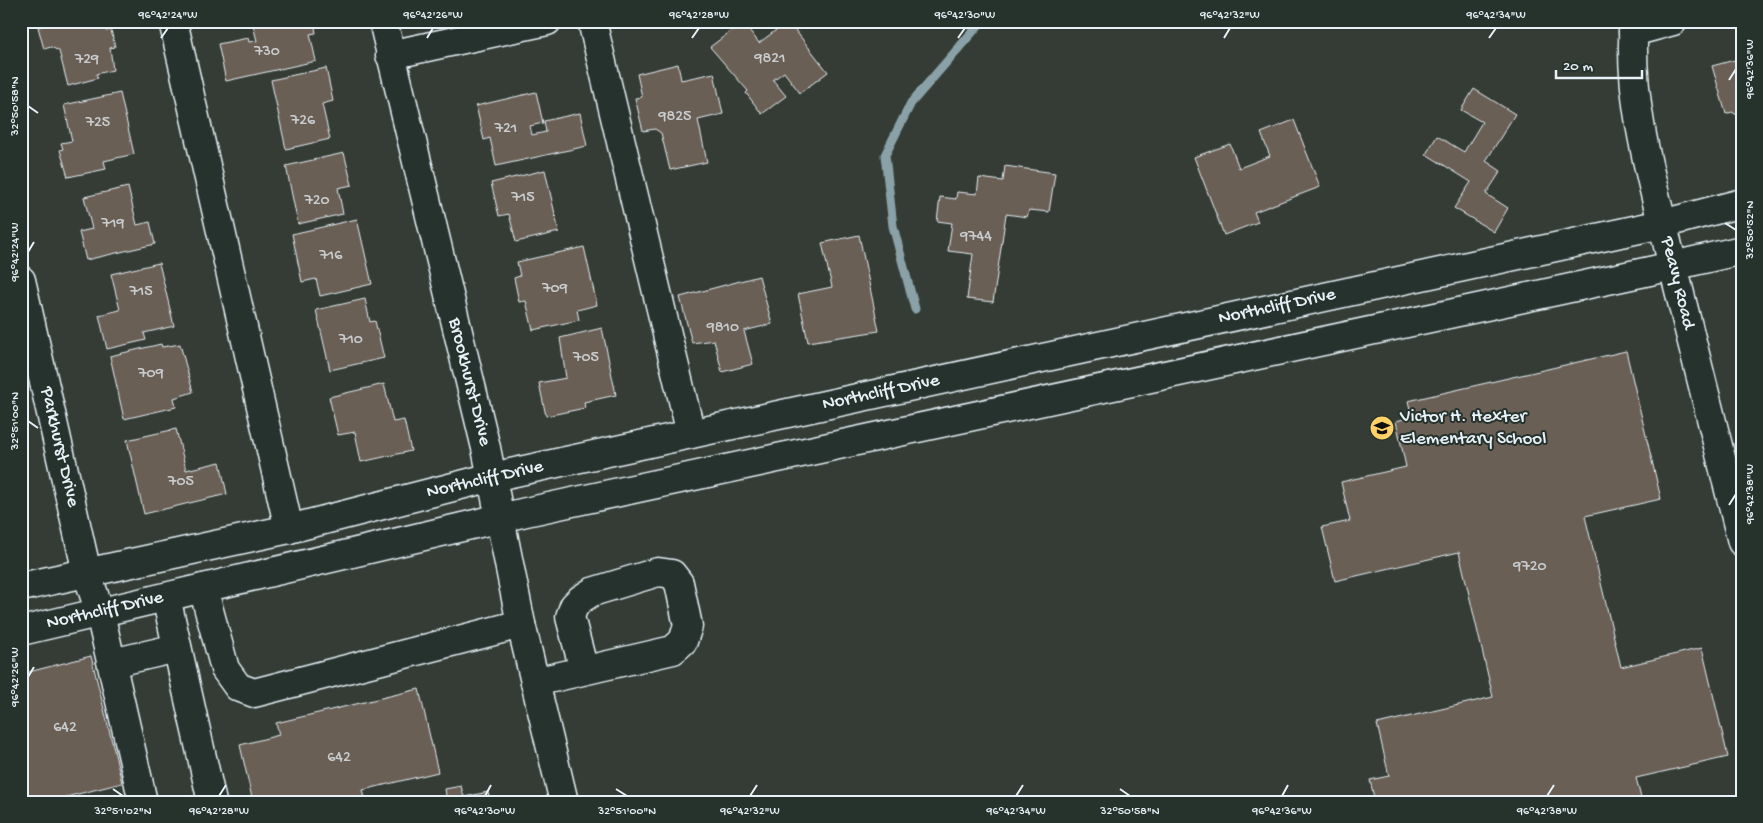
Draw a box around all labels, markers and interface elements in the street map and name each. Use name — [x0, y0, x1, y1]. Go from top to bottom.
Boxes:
text: 96°42'24"W — [138, 9, 197, 23]
text: 96°42'26"W — [402, 9, 463, 23]
text: 96°42'28"W — [668, 9, 729, 23]
text: 96°42'30"W — [934, 9, 995, 23]
text: 96°42'32"W — [1199, 9, 1260, 23]
text: 96°42'34"W — [1465, 9, 1526, 23]
text: 96°42'36"W — [1744, 39, 1758, 100]
house number: 730 — [253, 43, 280, 62]
scale bar — [1556, 48, 1642, 80]
house number: 9821 — [753, 50, 786, 69]
house number: 729 — [74, 51, 99, 70]
text: 20 m — [1563, 58, 1593, 76]
text: 32°50'58"N — [9, 76, 23, 137]
house number: 9825 — [657, 108, 692, 127]
house number: 726 — [290, 112, 316, 131]
house number: 725 — [85, 114, 110, 133]
house number: 721 — [494, 120, 517, 139]
house number: 715 — [510, 189, 535, 208]
house number: 720 — [303, 192, 330, 211]
text: 32°50'52"N — [1744, 200, 1758, 260]
house number: 719 — [101, 215, 124, 234]
text: 96°42'24"W — [9, 223, 23, 282]
house number: 9744 — [959, 228, 992, 247]
street label: Peavy Road — [1654, 233, 1700, 333]
house number: 716 — [319, 247, 343, 266]
house number: 709 — [541, 280, 568, 299]
house number: 715 — [128, 283, 153, 302]
street label: Northcliff Drive — [1216, 283, 1338, 331]
street label: Brookhurst Drive — [442, 315, 496, 449]
house number: 9810 — [706, 319, 739, 338]
house number: 710 — [338, 331, 363, 350]
house number: 705 — [572, 349, 599, 368]
house number: 709 — [137, 365, 164, 384]
street label: Northcliff Drive — [820, 369, 942, 417]
street label: Parkhurst Drive — [34, 384, 84, 510]
text: 32°51'00"N — [9, 392, 23, 451]
place label: Victor H. Hexter Elementary School — [1399, 406, 1546, 451]
school or university icon: Victor H. Hexter Elementary School — [1369, 415, 1395, 441]
street label: Northcliff Drive — [424, 455, 546, 505]
text: 96°42'38"W — [1744, 464, 1758, 525]
house number: 705 — [167, 473, 194, 492]
house number: 9720 — [1512, 558, 1547, 577]
street label: Northcliff Drive — [44, 586, 166, 636]
text: 96°42'26"W — [9, 647, 23, 708]
house number: 642 — [53, 719, 77, 738]
house number: 642 — [327, 749, 351, 768]
text: 32°51'02"N — [93, 805, 152, 819]
text: 96°42'28"W — [188, 805, 249, 819]
text: 96°42'30"W — [454, 805, 515, 819]
text: 32°51'00"N — [597, 805, 656, 819]
text: 96°42'32"W — [719, 805, 780, 819]
text: 96°42'34"W — [985, 805, 1046, 819]
text: 32°50'58"N — [1099, 805, 1160, 819]
text: 96°42'36"W — [1251, 805, 1312, 819]
text: 96°42'38"W — [1516, 805, 1577, 819]

